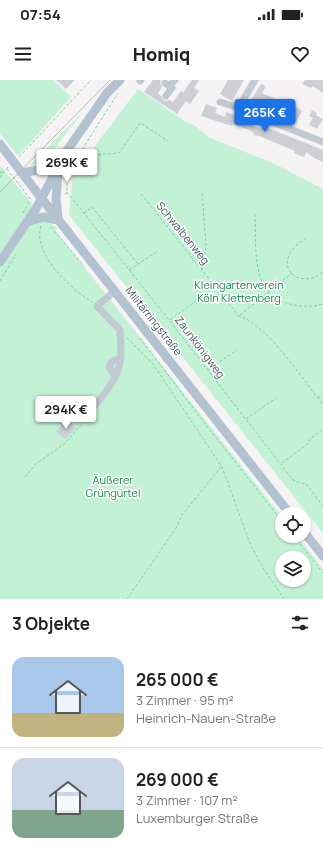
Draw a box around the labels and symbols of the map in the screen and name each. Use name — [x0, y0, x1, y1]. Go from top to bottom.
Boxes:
pin: 265K € — [232, 99, 298, 133]
pin: 269K € — [34, 149, 100, 183]
street label: Schwalbenweg — [153, 198, 213, 267]
park label: Kleingartenverein Köln Klettenberg — [194, 277, 284, 305]
street label: Militärringstraße — [123, 283, 187, 359]
street label: Zaunkönigweg — [172, 312, 229, 381]
pin: 294K € — [33, 396, 99, 430]
park label: Äußerer Grüngürtel — [86, 472, 140, 500]

